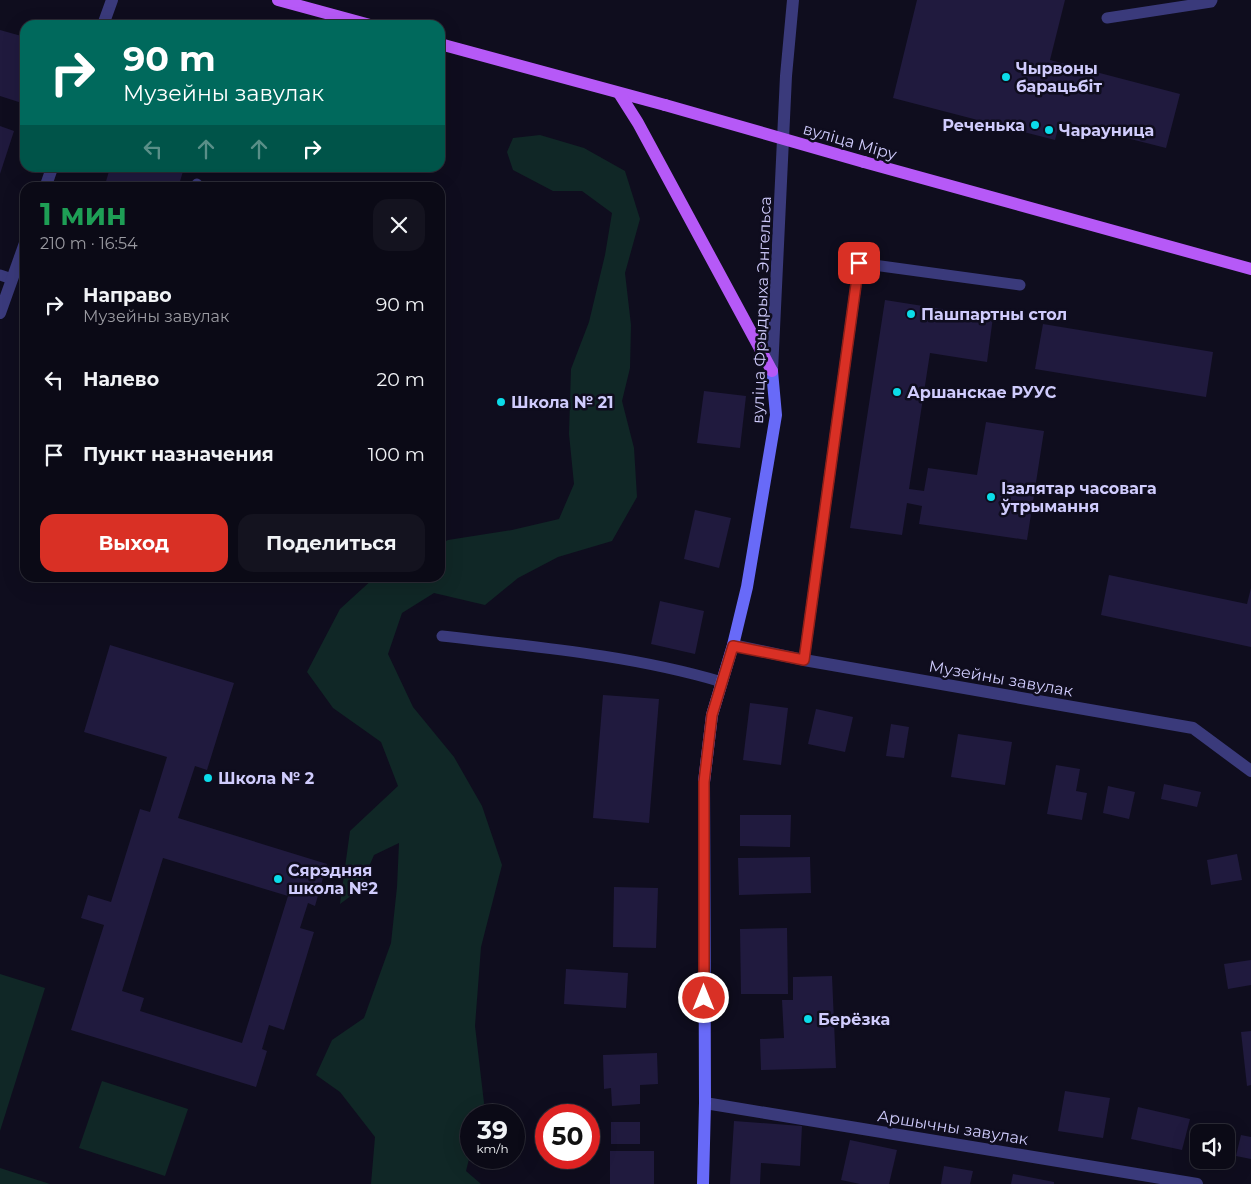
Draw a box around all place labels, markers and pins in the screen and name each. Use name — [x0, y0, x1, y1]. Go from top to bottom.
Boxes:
place label: Чырвоны барацьбіт — [1016, 59, 1102, 96]
marker: Чырвоны барацьбіт — [1000, 71, 1012, 83]
place label: Реченька — [942, 116, 1025, 135]
marker: Реченька — [1029, 119, 1041, 131]
place label: Чарауница — [1059, 121, 1154, 140]
marker: Чарауница — [1043, 124, 1055, 136]
pin — [838, 242, 880, 284]
place label: Пашпартны стол — [921, 305, 1067, 324]
marker: Пашпартны стол — [905, 308, 917, 320]
place label: Аршанскае РУУС — [907, 383, 1057, 402]
marker: Аршанскае РУУС — [891, 386, 903, 398]
place label: Школа № 21 — [511, 393, 614, 412]
marker: Школа № 21 — [495, 396, 507, 408]
place label: Ізалятар часовага ўтрымання — [1000, 479, 1157, 516]
marker: Ізалятар часовага ўтрымання — [985, 491, 997, 503]
place label: Школа № 2 — [218, 769, 314, 788]
marker: Школа № 2 — [202, 772, 214, 784]
place label: Сярэдняя школа №2 — [288, 861, 378, 898]
marker: Сярэдняя школа №2 — [272, 873, 284, 885]
place label: Берёзка — [818, 1010, 890, 1029]
marker: Берёзка — [802, 1013, 814, 1025]

